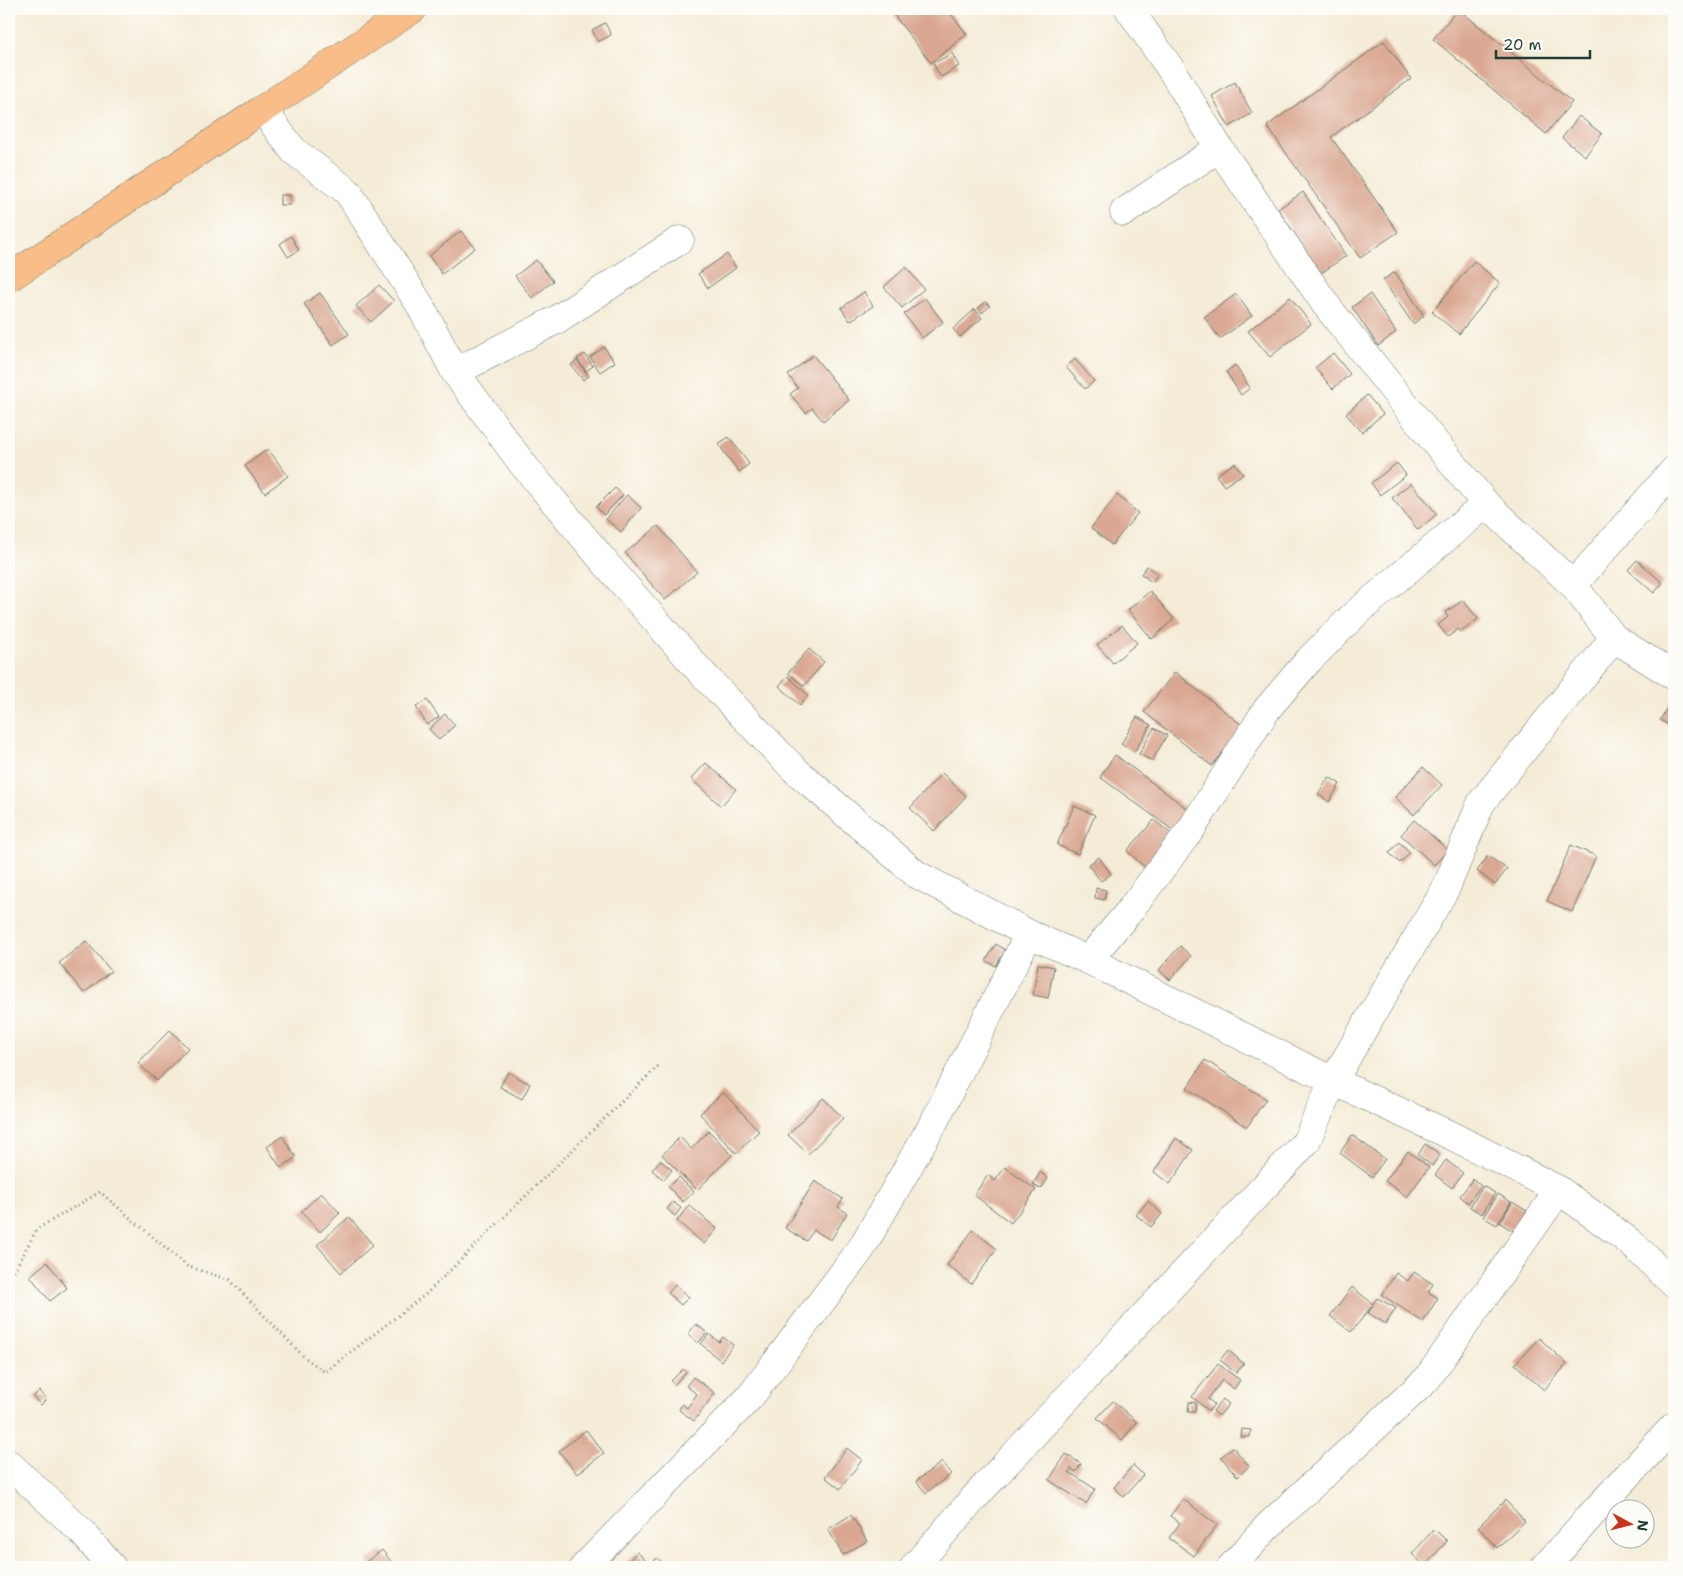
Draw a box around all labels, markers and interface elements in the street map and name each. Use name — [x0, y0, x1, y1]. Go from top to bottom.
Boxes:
scale bar — [1496, 28, 1589, 60]
text: 20 m — [1503, 35, 1542, 55]
north arrow — [1606, 1498, 1656, 1548]
text: N — [1633, 1519, 1653, 1532]

